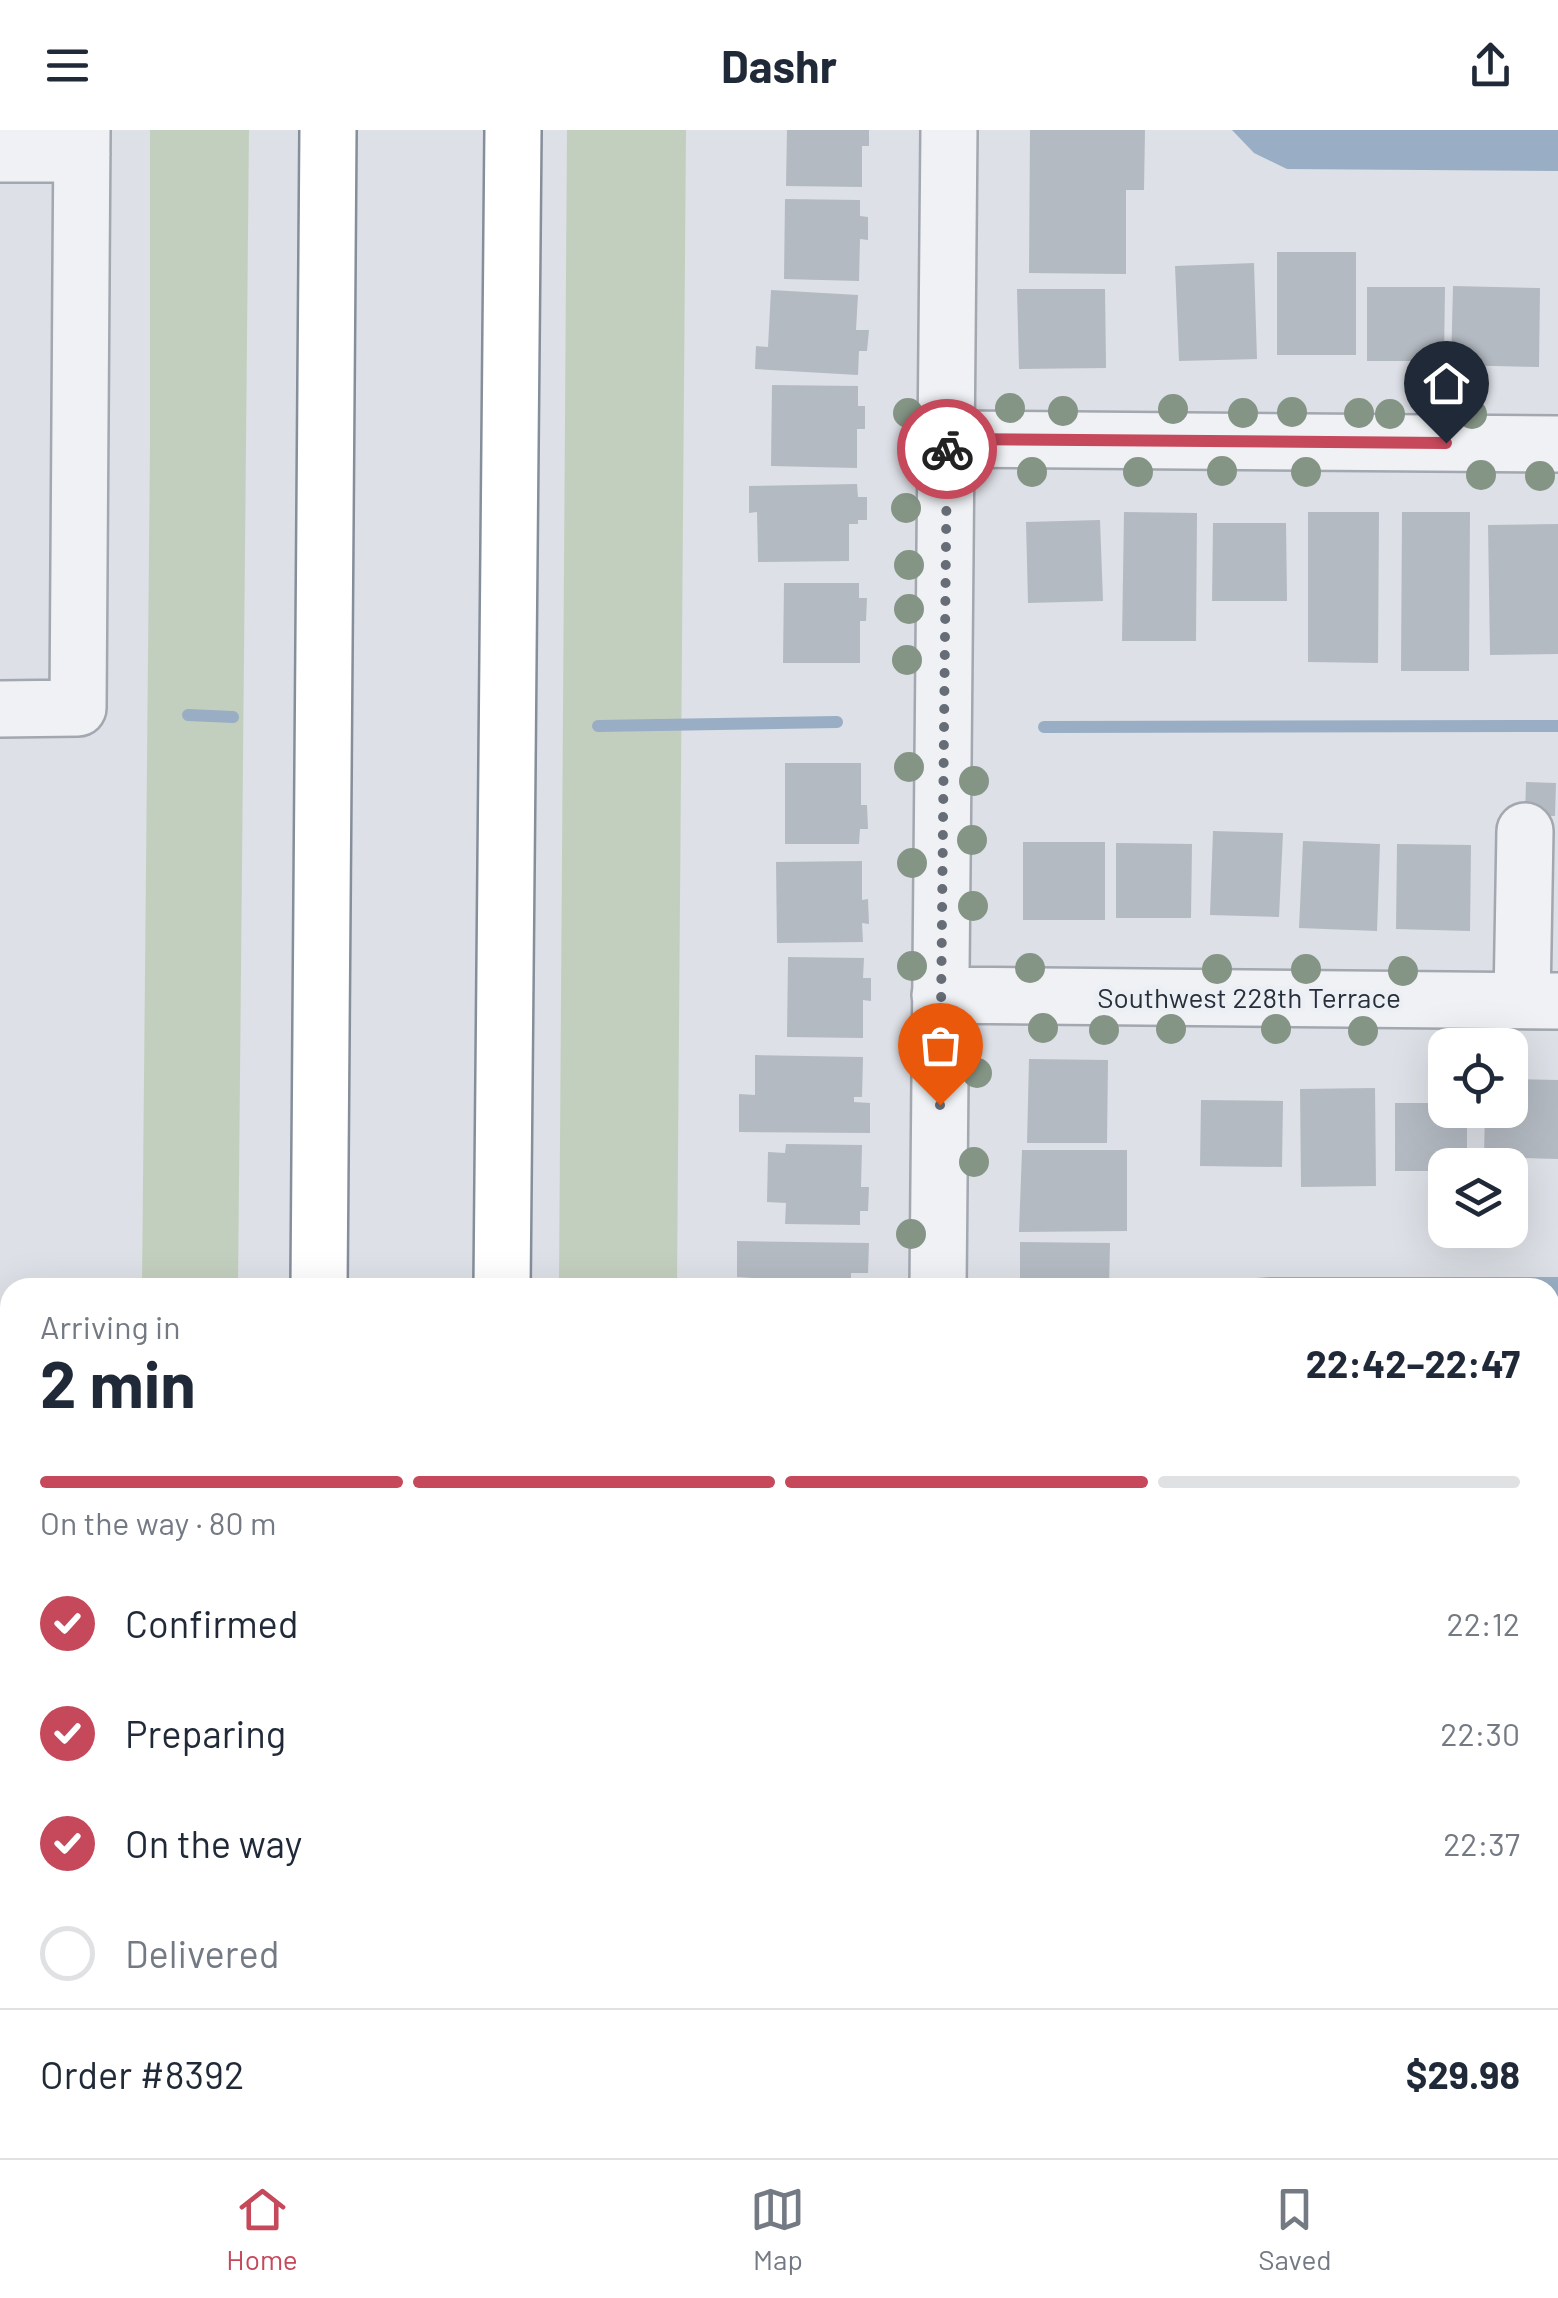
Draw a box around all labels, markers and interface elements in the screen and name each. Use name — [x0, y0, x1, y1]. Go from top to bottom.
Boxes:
icon: menu — [40, 38, 95, 93]
text: Dashr — [721, 38, 837, 92]
icon: share — [1463, 38, 1518, 93]
pin — [1404, 341, 1489, 444]
icon: home — [1419, 356, 1474, 411]
courier — [897, 399, 997, 499]
icon: bike — [920, 422, 975, 477]
street label: Southwest 228th Terrace — [1097, 980, 1401, 1014]
pin — [898, 1003, 983, 1106]
icon: bag — [913, 1018, 968, 1073]
map controls — [1428, 1028, 1528, 1248]
button: locate — [1428, 1028, 1528, 1128]
button: layers — [1428, 1148, 1528, 1248]
text: Arriving in — [40, 1307, 180, 1345]
text: 22:42–22:47 — [1306, 1340, 1520, 1386]
text: 2 min — [40, 1343, 196, 1421]
text: On the way · 80 m — [40, 1503, 276, 1541]
icon: check — [40, 1596, 95, 1651]
text: Confirmed — [125, 1600, 298, 1646]
text: 22:12 — [1446, 1604, 1520, 1642]
icon: check — [40, 1706, 95, 1761]
text: Preparing — [125, 1710, 286, 1756]
text: 22:30 — [1440, 1714, 1520, 1752]
icon: check — [40, 1816, 95, 1871]
text: On the way — [125, 1820, 302, 1866]
text: 22:37 — [1443, 1824, 1520, 1862]
text: Delivered — [125, 1930, 279, 1976]
text: Order #8392 — [40, 2051, 244, 2097]
text: $29.98 — [1406, 2051, 1520, 2097]
tab: Home — [226, 2182, 298, 2276]
tab: Map — [750, 2182, 805, 2276]
tab: Saved — [1258, 2182, 1332, 2276]

